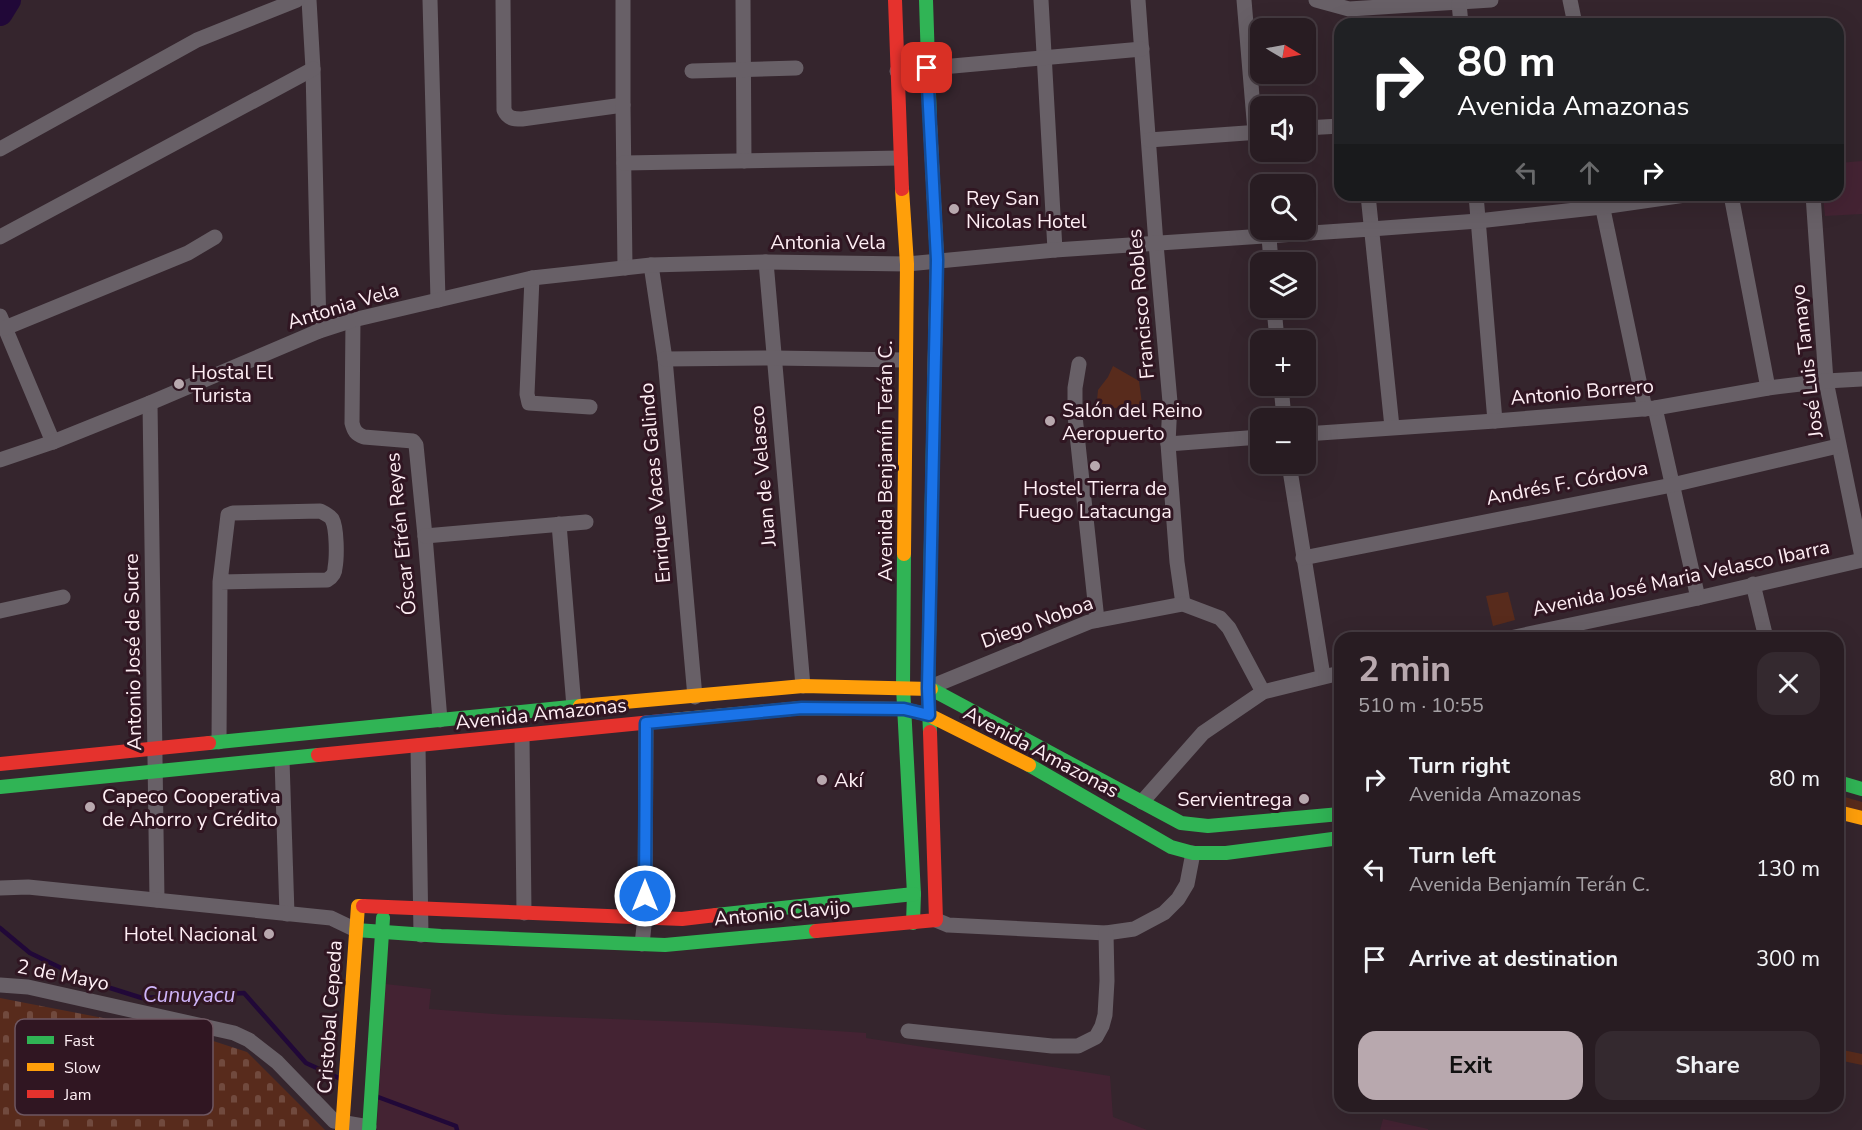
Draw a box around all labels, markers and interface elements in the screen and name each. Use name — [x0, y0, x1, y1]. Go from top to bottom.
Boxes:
north arrow — [1250, 18, 1316, 84]
map controls — [1250, 18, 1316, 474]
text: 80 m — [1457, 34, 1556, 91]
pin — [901, 42, 952, 93]
icon: right — [1358, 42, 1436, 120]
icon: arrive — [910, 51, 943, 84]
text: Avenida Amazonas — [1457, 88, 1690, 125]
button: sound — [1250, 96, 1316, 162]
icon: left — [1510, 156, 1543, 189]
icon: ahead — [1573, 156, 1606, 189]
icon: right — [1636, 156, 1669, 189]
button: search — [1250, 174, 1316, 240]
place label: Rey San Nicolas Hotel — [966, 185, 1087, 235]
marker: Rey San Nicolas Hotel — [947, 202, 961, 216]
street label: Francisco Robles — [1121, 228, 1161, 380]
street label: Antonia Vela — [770, 229, 886, 256]
button: layers — [1250, 252, 1316, 318]
street label: Antonia Vela — [284, 276, 402, 336]
street label: José Luis Tamayo — [1784, 283, 1830, 440]
button: + — [1250, 330, 1316, 396]
street label: Avenida Benjamín Terán C. — [872, 341, 899, 581]
place label: Hostal El Turista — [191, 359, 273, 409]
street label: Antonio Borrero — [1509, 372, 1655, 412]
marker: Hostal El Turista — [172, 377, 186, 391]
street label: Enrique Vacas Galindo — [633, 382, 677, 584]
place label: Salón del Reino Aeropuerto — [1062, 397, 1203, 447]
street label: Juan de Velasco — [743, 404, 783, 549]
button: − — [1250, 408, 1316, 474]
marker: Salón del Reino Aeropuerto — [1043, 414, 1057, 428]
street label: Óscar Efrén Reyes — [379, 451, 423, 617]
street label: Andrés F. Córdova — [1484, 454, 1650, 512]
marker: Hostel Tierra de Fuego Latacunga — [1088, 459, 1102, 473]
place label: Hostel Tierra de Fuego Latacunga — [1018, 475, 1172, 525]
street label: Avenida José Maria Velasco Ibarra — [1530, 533, 1832, 623]
street label: Antonio José de Sucre — [118, 553, 148, 751]
street label: Diego Noboa — [977, 589, 1097, 655]
text: 2 min — [1358, 645, 1451, 694]
button: close — [1757, 652, 1820, 715]
street label: Avenida Amazonas — [454, 692, 628, 736]
text: 510 m · 10:55 — [1358, 692, 1484, 719]
street label: Avenida Amazonas — [959, 700, 1123, 804]
text: Turn right — [1409, 751, 1510, 781]
icon: right — [1358, 763, 1391, 796]
text: 80 m — [1769, 764, 1820, 794]
place label: Akí — [834, 767, 865, 794]
marker: Akí — [815, 773, 829, 787]
text: Avenida Amazonas — [1409, 781, 1581, 808]
place label: Capeco Cooperativa de Ahorro y Crédito — [102, 783, 281, 833]
place label: Servientrega — [1177, 786, 1292, 813]
marker: Servientrega — [1297, 792, 1311, 806]
marker: Capeco Cooperativa de Ahorro y Crédito — [83, 800, 97, 814]
text: Turn left — [1409, 841, 1496, 871]
icon: left — [1358, 853, 1391, 886]
text: 130 m — [1756, 854, 1820, 884]
position arrow — [613, 864, 677, 928]
text: Avenida Benjamín Terán C. — [1409, 871, 1650, 898]
street label: Antonio Clavijo — [713, 894, 851, 932]
place label: Hotel Nacional — [124, 921, 257, 948]
marker: Hotel Nacional — [262, 927, 276, 941]
street label: Cristobal Cepeda — [311, 939, 349, 1095]
icon: arrive — [1358, 943, 1391, 976]
text: Arrive at destination — [1409, 944, 1618, 974]
text: 300 m — [1756, 944, 1820, 974]
street label: 2 de Mayo — [15, 953, 111, 997]
water label: Cunuyacu — [143, 981, 235, 1009]
legend — [15, 1019, 213, 1115]
text: Fast — [64, 1030, 95, 1052]
button: Exit — [1358, 1031, 1583, 1100]
button: Share — [1595, 1031, 1820, 1100]
text: Slow — [64, 1057, 101, 1079]
text: Jam — [63, 1084, 91, 1106]

